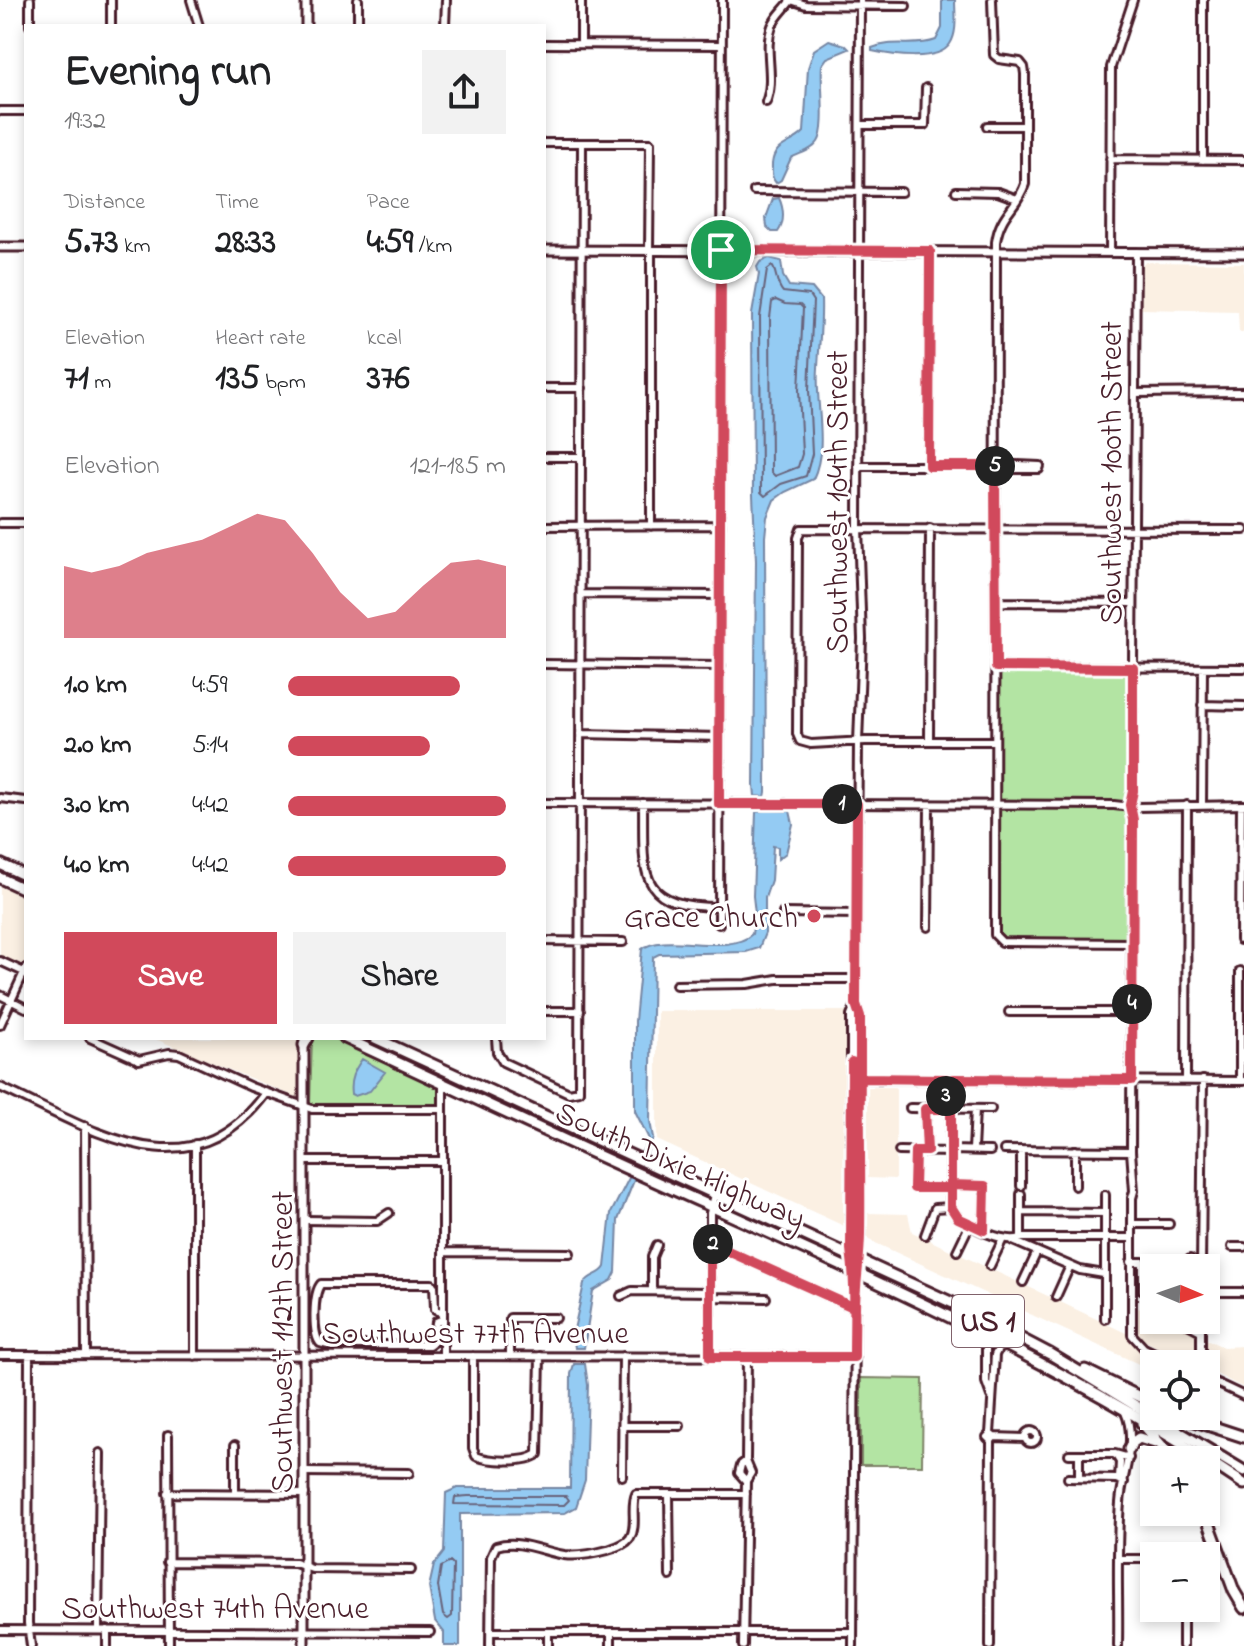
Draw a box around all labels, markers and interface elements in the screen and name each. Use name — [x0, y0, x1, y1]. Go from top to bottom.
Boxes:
text: Evening run — [64, 41, 271, 105]
button: share — [422, 50, 506, 134]
text: 19:32 — [64, 103, 106, 141]
text: Distance — [64, 187, 145, 219]
text: Time — [215, 187, 259, 219]
text: Pace — [367, 187, 410, 219]
pin — [687, 216, 755, 284]
text: 5.73 — [64, 219, 118, 269]
text: 28:33 — [215, 219, 276, 269]
text: 4:59 — [367, 219, 413, 269]
icon: arrive — [699, 228, 743, 272]
text: km — [118, 231, 151, 263]
text: /km — [413, 231, 452, 263]
street label: Southwest 100th Street — [1090, 321, 1137, 625]
text: Elevation — [64, 323, 145, 355]
text: Heart rate — [215, 323, 306, 355]
text: kcal — [367, 323, 402, 355]
street label: Southwest 104th Street — [816, 350, 863, 654]
text: 71 — [64, 355, 89, 405]
text: 135 — [215, 355, 260, 405]
text: 376 — [367, 355, 410, 405]
text: m — [89, 367, 111, 399]
text: bpm — [260, 367, 306, 399]
pin: 5 — [975, 446, 1015, 486]
text: Elevation — [64, 448, 160, 486]
text: 121–185 m — [409, 448, 506, 486]
text: 5 — [989, 450, 1001, 482]
text: 1.0 km — [64, 667, 127, 705]
text: 4:59 — [192, 667, 228, 705]
text: 2.0 km — [64, 727, 132, 765]
text: 5:14 — [192, 727, 228, 765]
pin: 1 — [822, 784, 862, 824]
text: 3.0 km — [64, 787, 129, 825]
text: 4:42 — [192, 787, 229, 825]
text: 1 — [839, 788, 846, 820]
text: 4.0 km — [64, 847, 129, 885]
text: 4:42 — [192, 847, 229, 885]
place label: Grace Church — [624, 896, 798, 943]
marker: Grace Church — [805, 907, 823, 925]
button: Save — [64, 932, 277, 1024]
button: Share — [293, 932, 506, 1024]
pin: 4 — [1112, 984, 1152, 1024]
text: 4 — [1127, 988, 1137, 1020]
pin: 3 — [926, 1076, 966, 1116]
text: 3 — [941, 1080, 951, 1112]
street label: South Dixie Highway — [547, 1091, 812, 1244]
street label: Southwest 112th Street — [261, 1190, 308, 1493]
pin: 2 — [693, 1224, 733, 1264]
text: 2 — [708, 1228, 718, 1260]
north arrow — [1140, 1254, 1220, 1334]
map controls — [1140, 1254, 1220, 1622]
road number: US 1 — [952, 1295, 1024, 1347]
street label: Southwest 77th Avenue — [321, 1312, 630, 1359]
button: locate — [1140, 1350, 1220, 1430]
button: + — [1140, 1446, 1220, 1526]
button: − — [1140, 1542, 1220, 1622]
street label: Southwest 74th Avenue — [61, 1587, 370, 1634]

